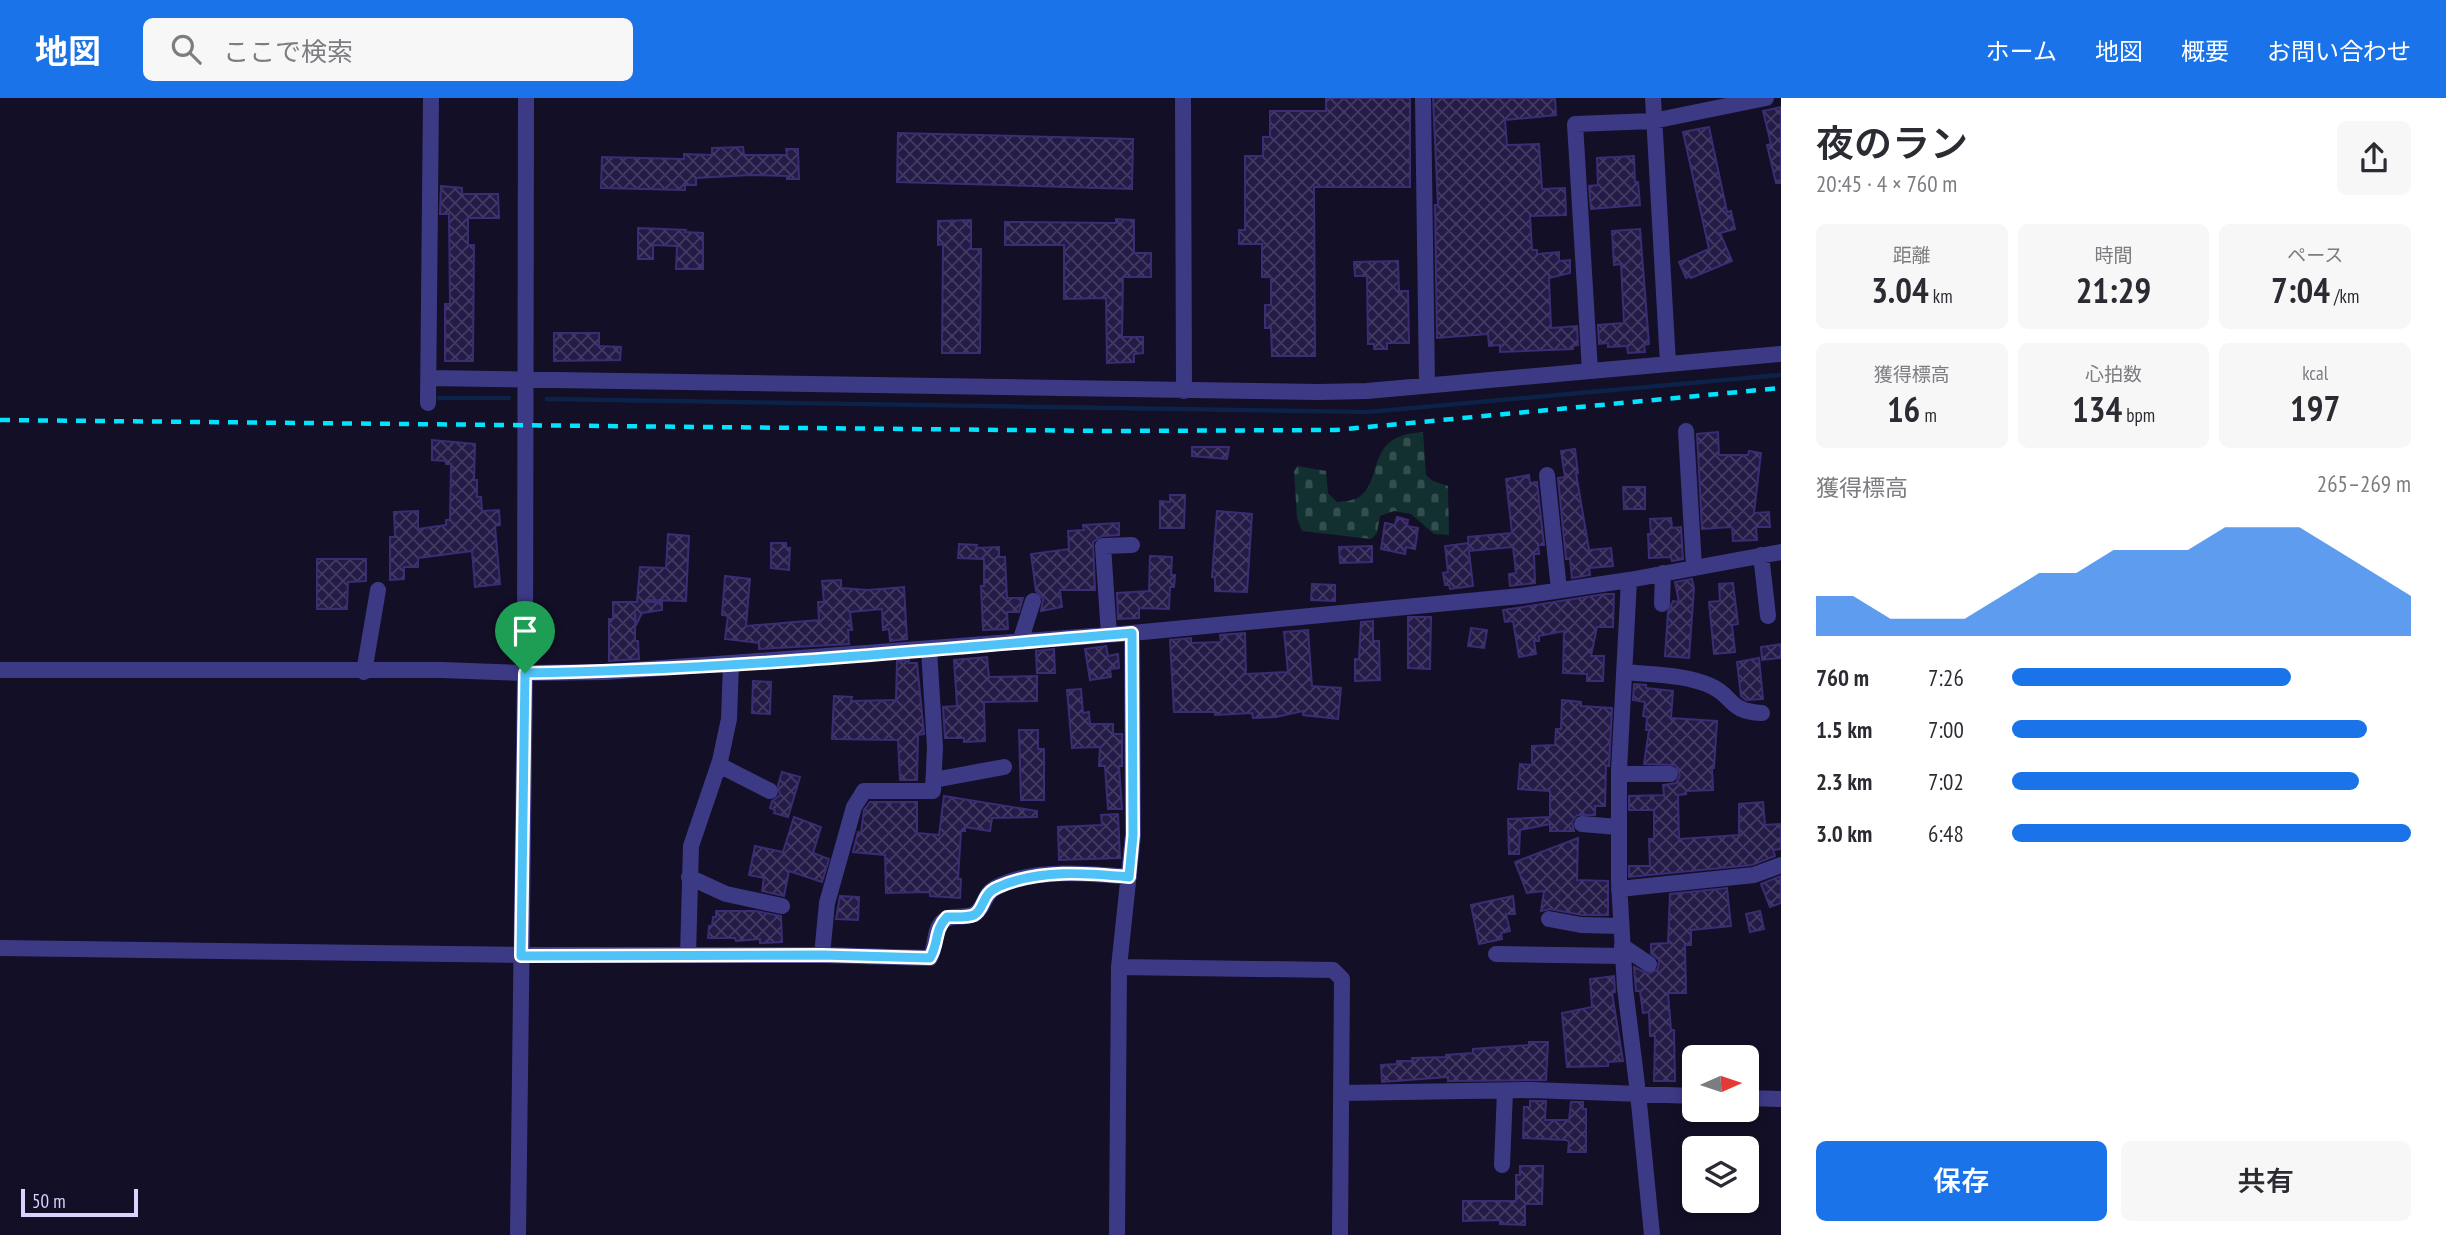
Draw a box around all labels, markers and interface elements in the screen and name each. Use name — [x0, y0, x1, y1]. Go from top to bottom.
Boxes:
search box — [143, 18, 633, 81]
text: 地図 — [35, 29, 101, 72]
icon: search — [167, 30, 205, 68]
text: ここで検索 — [223, 35, 353, 68]
text: ホーム — [1986, 36, 2057, 67]
text: 地図 — [2095, 36, 2143, 67]
text: 概要 — [2181, 36, 2229, 67]
text: お問い合わせ — [2267, 36, 2411, 67]
text: 夜のラン — [1816, 118, 1968, 167]
button: share — [2337, 121, 2411, 195]
text: 20:45 · 4 × 760 m — [1816, 169, 1957, 198]
text: 距離 — [1893, 243, 1931, 267]
text: 時間 — [2094, 243, 2133, 267]
text: ペース — [2287, 243, 2343, 267]
text: 3.04 — [1871, 267, 1929, 313]
text: 21:29 — [2076, 267, 2151, 313]
text: 7:04 — [2271, 267, 2330, 313]
text: km — [1929, 284, 1953, 308]
text: /km — [2330, 284, 2359, 308]
text: kcal — [2302, 361, 2328, 385]
text: 獲得標高 — [1874, 362, 1950, 386]
text: 心拍数 — [2085, 362, 2142, 386]
text: 197 — [2290, 385, 2340, 431]
text: 16 — [1887, 386, 1920, 432]
text: 134 — [2072, 386, 2122, 432]
text: m — [1920, 403, 1937, 427]
text: bpm — [2122, 403, 2155, 427]
text: 265–269 m — [2317, 469, 2411, 498]
text: 獲得標高 — [1816, 473, 1908, 502]
pin — [495, 601, 555, 673]
icon: arrive — [506, 612, 544, 650]
text: 760 m — [1816, 663, 1869, 692]
text: 7:26 — [1928, 663, 1964, 692]
text: 1.5 km — [1816, 715, 1872, 744]
text: 7:00 — [1928, 715, 1964, 744]
text: 2.3 km — [1816, 767, 1872, 796]
text: 7:02 — [1928, 767, 1964, 796]
text: 3.0 km — [1816, 819, 1872, 848]
text: 6:48 — [1928, 819, 1964, 848]
north arrow — [1682, 1045, 1759, 1122]
map controls — [1682, 1045, 1759, 1213]
button: layers — [1682, 1136, 1759, 1213]
button: 保存 — [1816, 1141, 2107, 1221]
button: 共有 — [2121, 1141, 2411, 1221]
scale bar — [21, 1186, 138, 1218]
text: 50 m — [32, 1189, 66, 1213]

